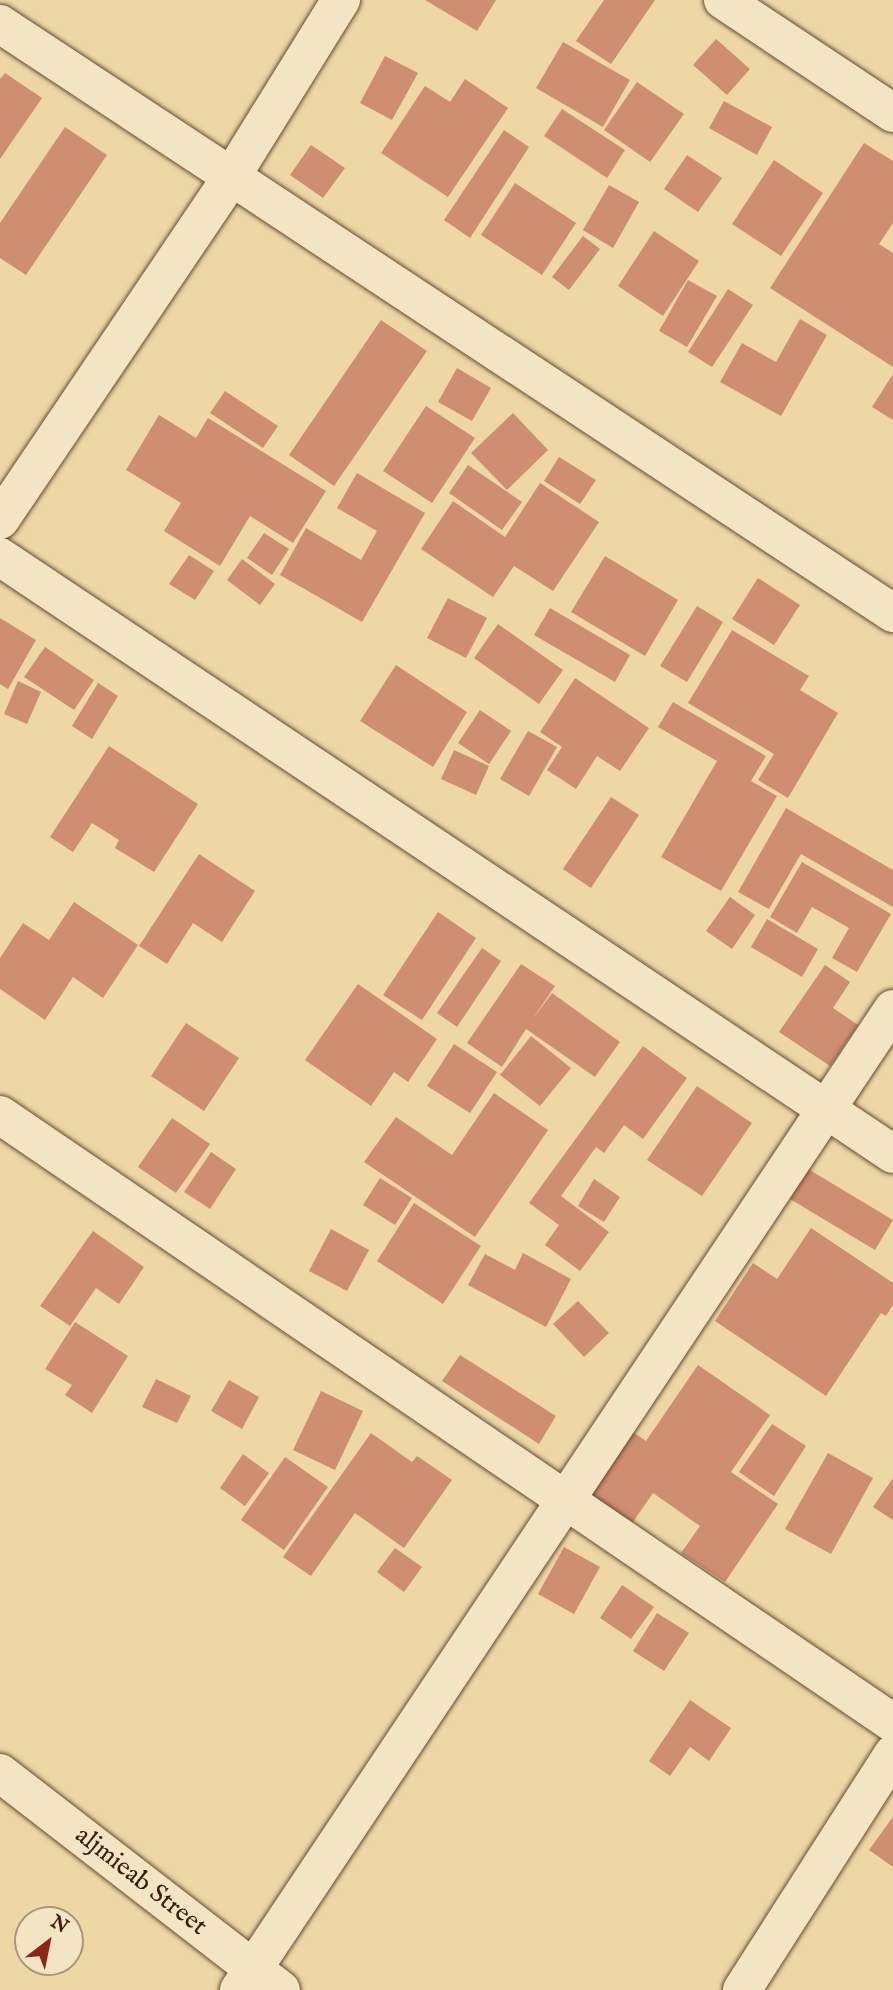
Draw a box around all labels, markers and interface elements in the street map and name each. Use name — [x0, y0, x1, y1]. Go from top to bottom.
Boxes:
street label: aljmieab Street — [69, 1820, 213, 1942]
north arrow — [14, 1906, 84, 1976]
text: N — [46, 1910, 72, 1939]

